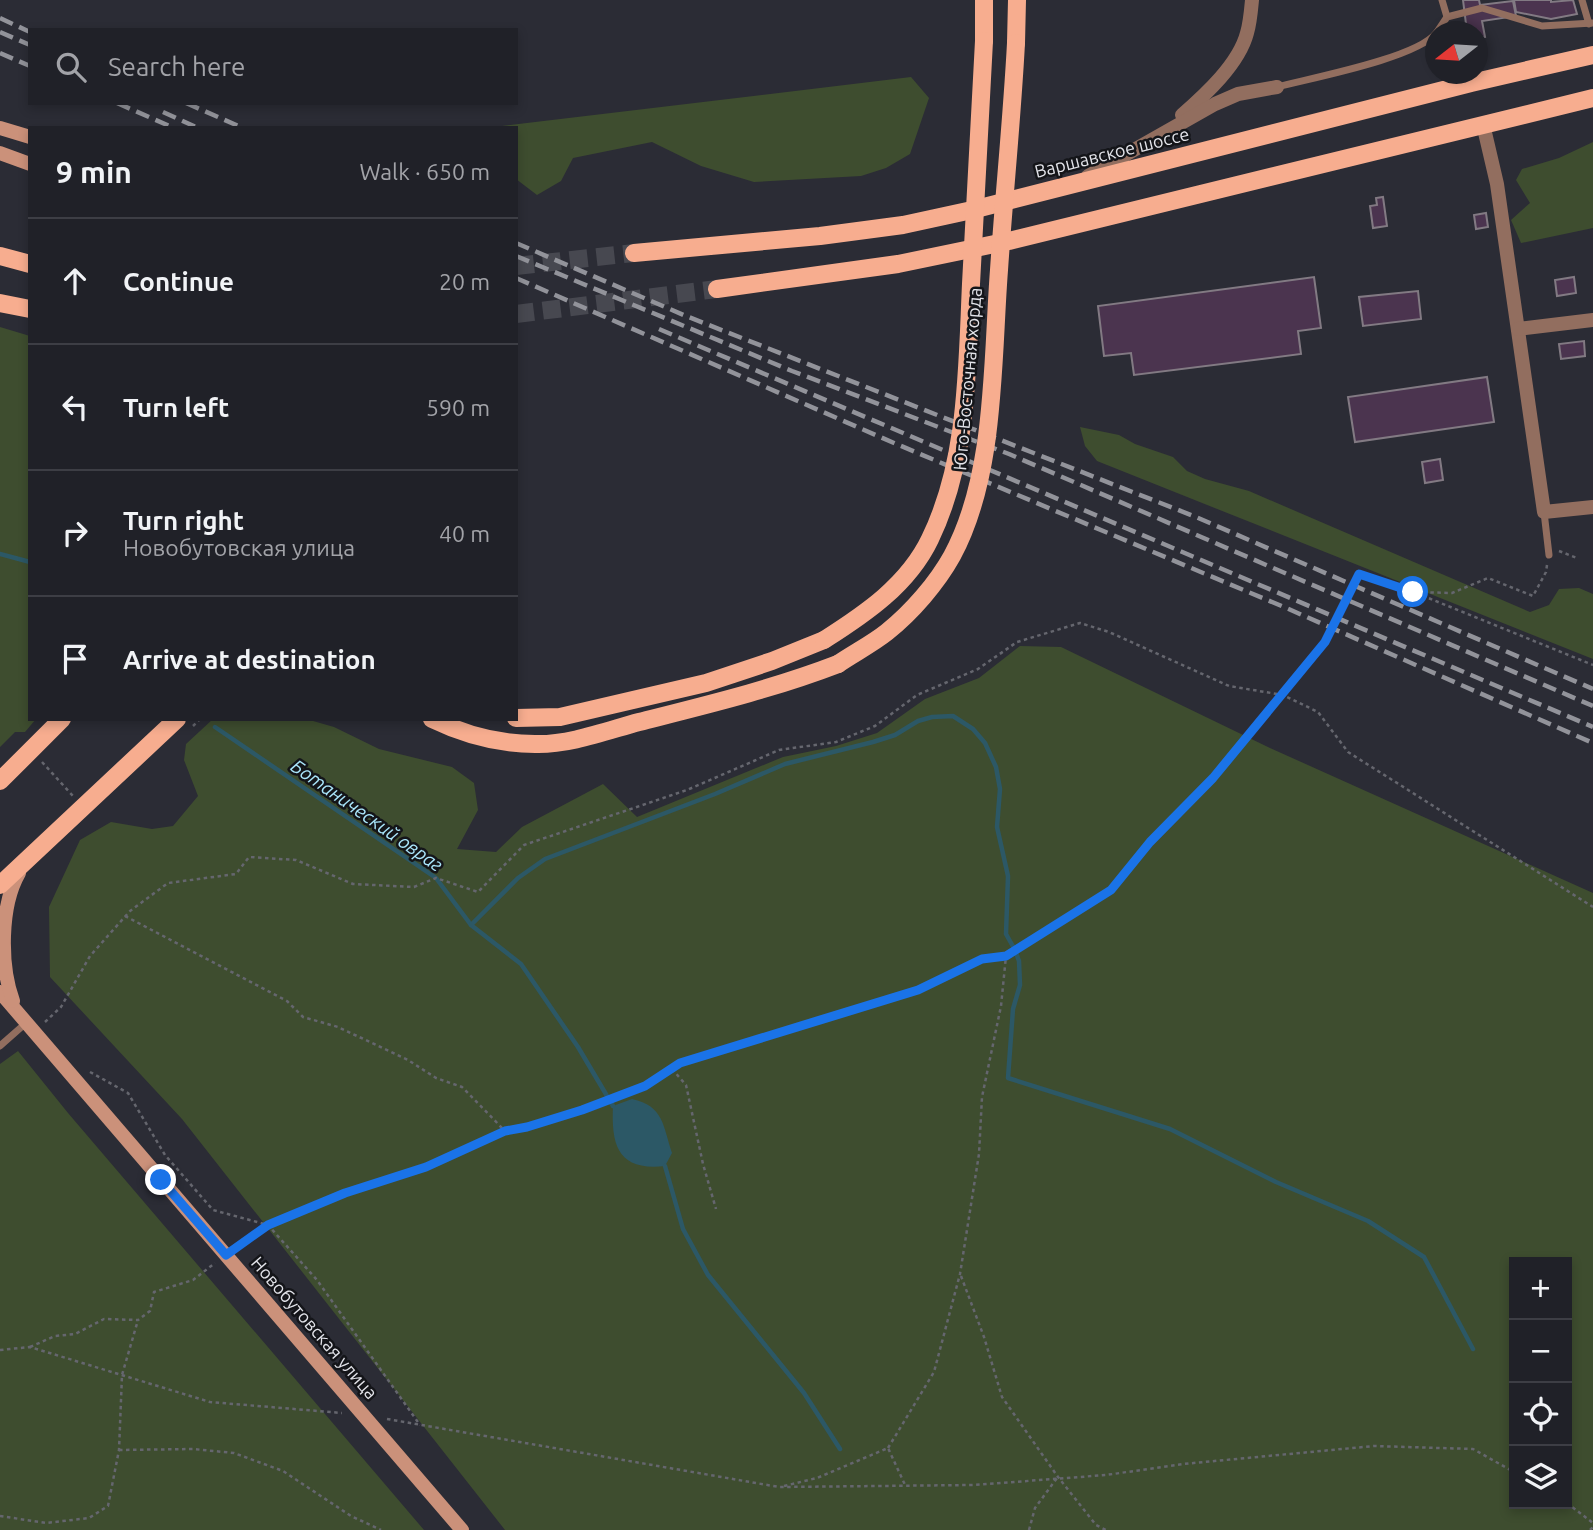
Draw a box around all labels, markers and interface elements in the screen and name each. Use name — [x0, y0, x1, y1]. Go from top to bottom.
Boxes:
north arrow — [1425, 21, 1488, 84]
search box — [28, 28, 518, 105]
icon: search — [52, 48, 90, 86]
text: Search here — [108, 52, 245, 81]
street label: Варшавское шоссе — [1032, 123, 1191, 181]
text: 9 min — [56, 155, 132, 189]
text: Walk · 650 m — [359, 159, 490, 184]
icon: ahead — [56, 262, 94, 300]
text: Continue — [123, 267, 234, 296]
text: 20 m — [439, 269, 490, 294]
street label: Юго-Восточная хорда — [949, 287, 985, 471]
icon: left — [56, 388, 94, 426]
text: Turn left — [123, 393, 229, 422]
text: 590 m — [426, 395, 490, 420]
text: Turn right — [123, 506, 244, 535]
icon: right — [56, 514, 94, 552]
text: 40 m — [439, 521, 490, 546]
text: Новобутовская улица — [123, 535, 355, 560]
route start — [1397, 576, 1428, 607]
icon: arrive — [56, 640, 94, 678]
text: Arrive at destination — [123, 645, 376, 674]
water label: Ботанический овраг — [287, 754, 447, 876]
route end — [145, 1164, 176, 1195]
street label: Новобутовская улица — [248, 1252, 382, 1402]
map controls — [1509, 1257, 1572, 1509]
button: + — [1509, 1257, 1572, 1320]
button: − — [1509, 1320, 1572, 1383]
button: locate — [1509, 1383, 1572, 1446]
button: layers — [1509, 1446, 1572, 1509]

